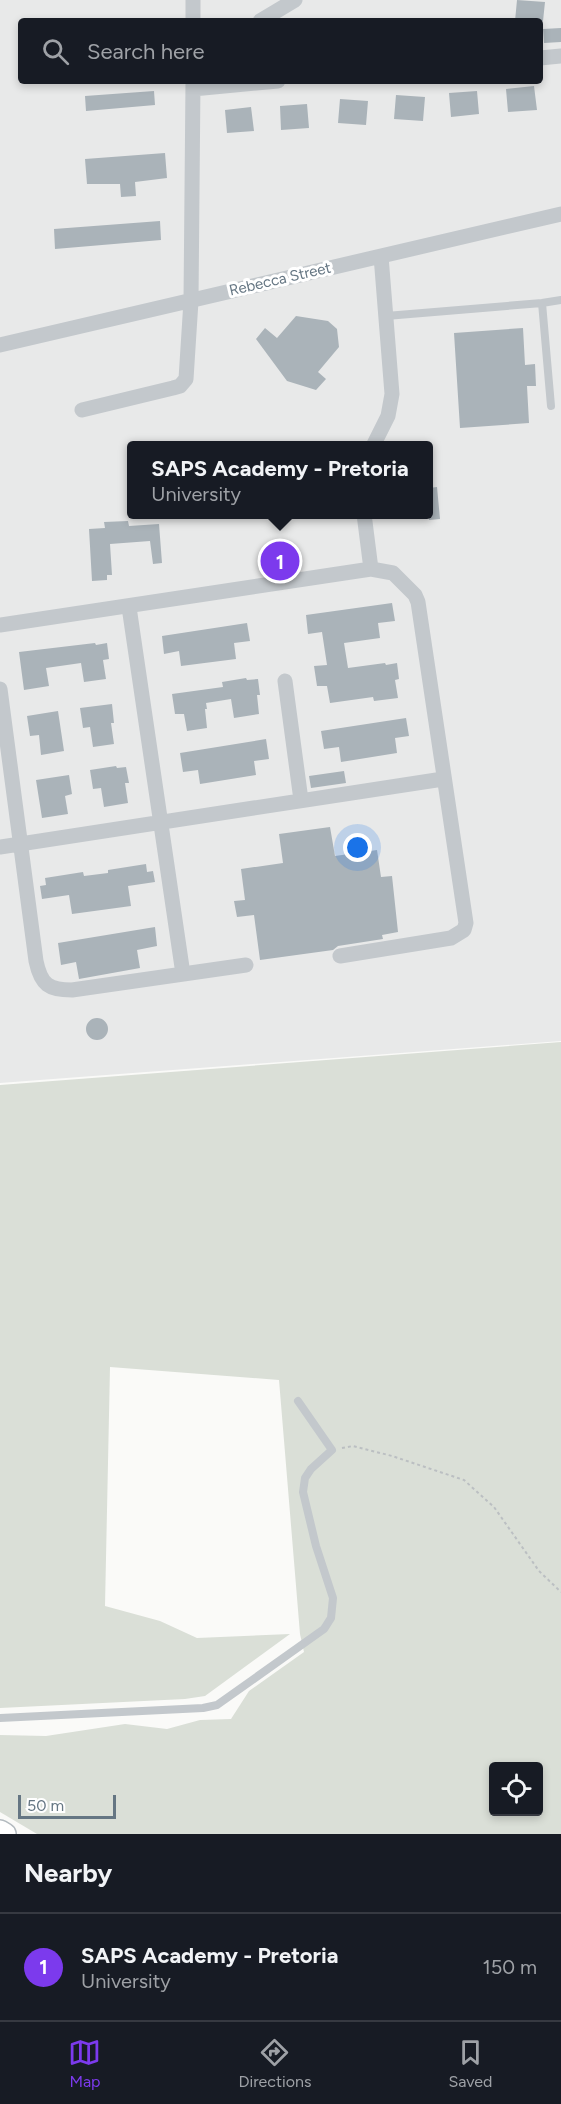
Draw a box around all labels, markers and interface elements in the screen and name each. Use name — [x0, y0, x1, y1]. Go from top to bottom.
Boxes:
search box — [18, 18, 543, 84]
icon: search — [39, 35, 72, 68]
text: Search here — [87, 38, 205, 65]
street label: Rebecca Street — [227, 258, 333, 299]
popup — [127, 441, 433, 519]
text: SAPS Academy - Pretoria — [151, 455, 409, 482]
text: University — [151, 482, 241, 506]
pin: 1 — [260, 538, 300, 584]
your location — [343, 833, 372, 862]
map controls — [489, 1762, 543, 1816]
button: locate — [489, 1762, 543, 1816]
scale bar — [18, 1792, 116, 1820]
text: 50 m — [27, 1796, 64, 1815]
text: Nearby — [24, 1857, 112, 1889]
text: SAPS Academy - Pretoria — [81, 1942, 338, 1969]
text: 1 — [39, 1955, 48, 1979]
text: 150 m — [482, 1955, 537, 1979]
text: University — [81, 1969, 171, 1993]
tab: Map — [68, 2036, 101, 2091]
tab: Directions — [238, 2036, 311, 2091]
tab: Saved — [448, 2036, 493, 2091]

